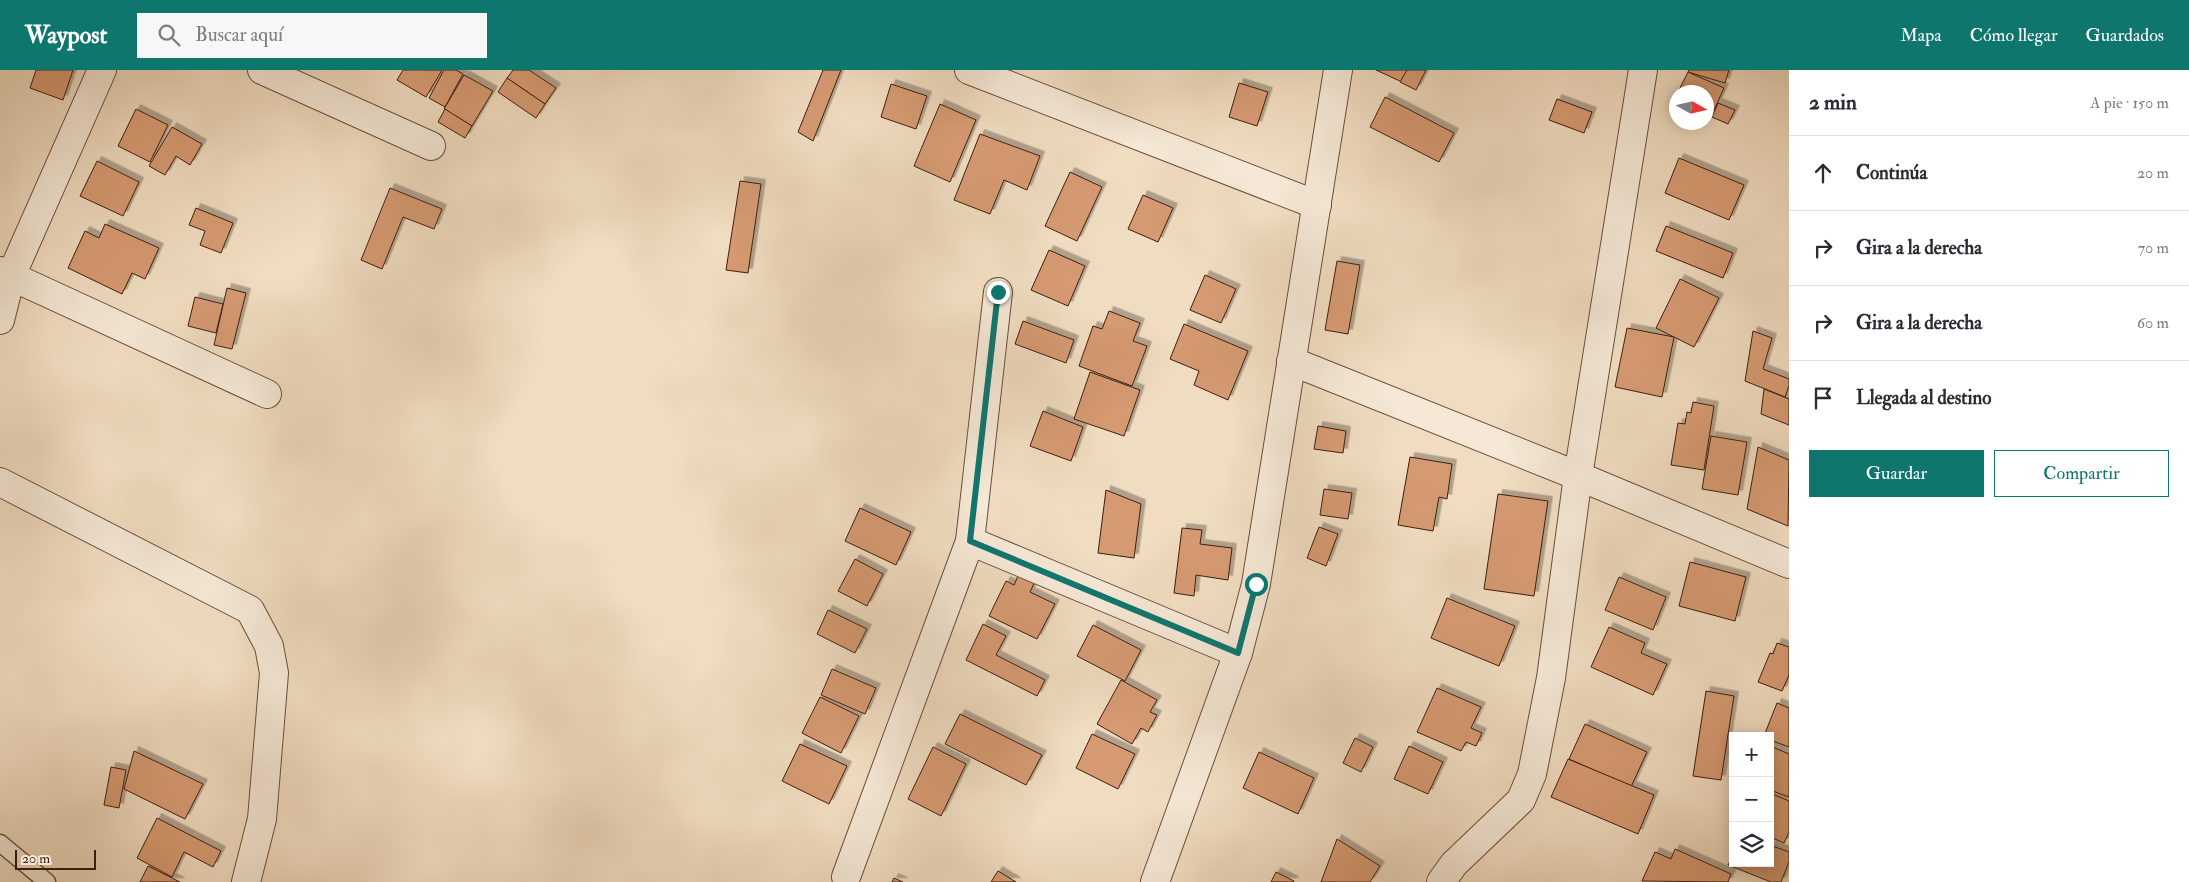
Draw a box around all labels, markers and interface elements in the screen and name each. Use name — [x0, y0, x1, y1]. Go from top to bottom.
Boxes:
search box — [137, 13, 487, 58]
text: Waypost — [25, 20, 107, 51]
icon: search — [155, 21, 183, 49]
text: Buscar aquí — [195, 23, 283, 47]
text: Mapa — [1901, 24, 1942, 47]
text: Cómo llegar — [1970, 24, 2058, 47]
text: Guardados — [2086, 24, 2164, 47]
north arrow — [1669, 85, 1714, 130]
text: 2 min — [1809, 89, 1857, 116]
text: A pie · 150 m — [2090, 93, 2169, 113]
icon: ahead — [1809, 159, 1837, 187]
text: Continúa — [1856, 161, 1927, 185]
text: 20 m — [2137, 163, 2169, 183]
icon: right — [1809, 234, 1837, 262]
text: Gira a la derecha — [1856, 236, 1982, 260]
text: 70 m — [2138, 238, 2169, 258]
route end — [987, 281, 1010, 304]
icon: right — [1809, 309, 1837, 337]
text: Gira a la derecha — [1856, 311, 1982, 335]
text: 60 m — [2137, 313, 2169, 333]
icon: arrive — [1809, 384, 1837, 412]
text: Llegada al destino — [1856, 386, 1991, 410]
button: Guardar — [1809, 450, 1984, 497]
button: Compartir — [1994, 450, 2169, 497]
route start — [1245, 573, 1268, 596]
map controls — [1729, 732, 1774, 867]
button: + — [1729, 732, 1774, 777]
button: − — [1729, 777, 1774, 822]
button: layers — [1729, 822, 1774, 867]
scale bar — [15, 847, 96, 870]
text: 20 m — [22, 850, 50, 867]

